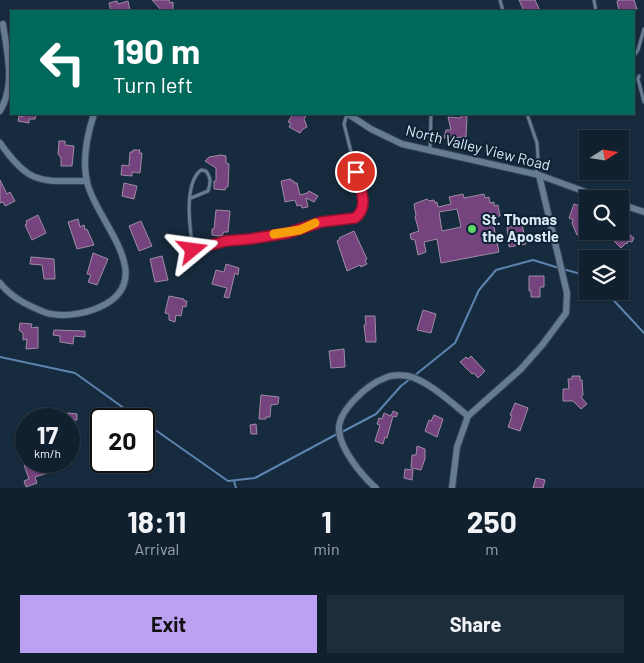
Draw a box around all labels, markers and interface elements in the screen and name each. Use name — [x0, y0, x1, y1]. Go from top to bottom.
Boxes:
text: 190 m — [113, 29, 200, 71]
icon: left — [30, 30, 95, 95]
text: Turn left — [113, 71, 193, 97]
street label: North Valley View Road — [404, 120, 552, 174]
north arrow — [579, 130, 629, 180]
map controls — [579, 130, 629, 300]
pin — [335, 151, 377, 193]
icon: arrive — [342, 158, 370, 186]
button: search — [579, 190, 629, 240]
place label: St. Thomas the Apostle — [482, 210, 559, 245]
position arrow — [166, 223, 218, 275]
marker: St. Thomas the Apostle — [466, 223, 478, 235]
button: layers — [579, 250, 629, 300]
speed limit sign: 20 — [90, 408, 155, 473]
text: 17 — [37, 419, 58, 449]
text: km/h — [34, 446, 61, 460]
text: 18:11 — [127, 503, 186, 539]
text: 1 — [321, 503, 332, 539]
text: 250 — [467, 503, 517, 539]
text: Arrival — [134, 539, 179, 558]
text: min — [314, 539, 340, 558]
text: m — [485, 539, 498, 558]
button: Exit — [20, 595, 317, 653]
button: Share — [327, 595, 624, 653]

